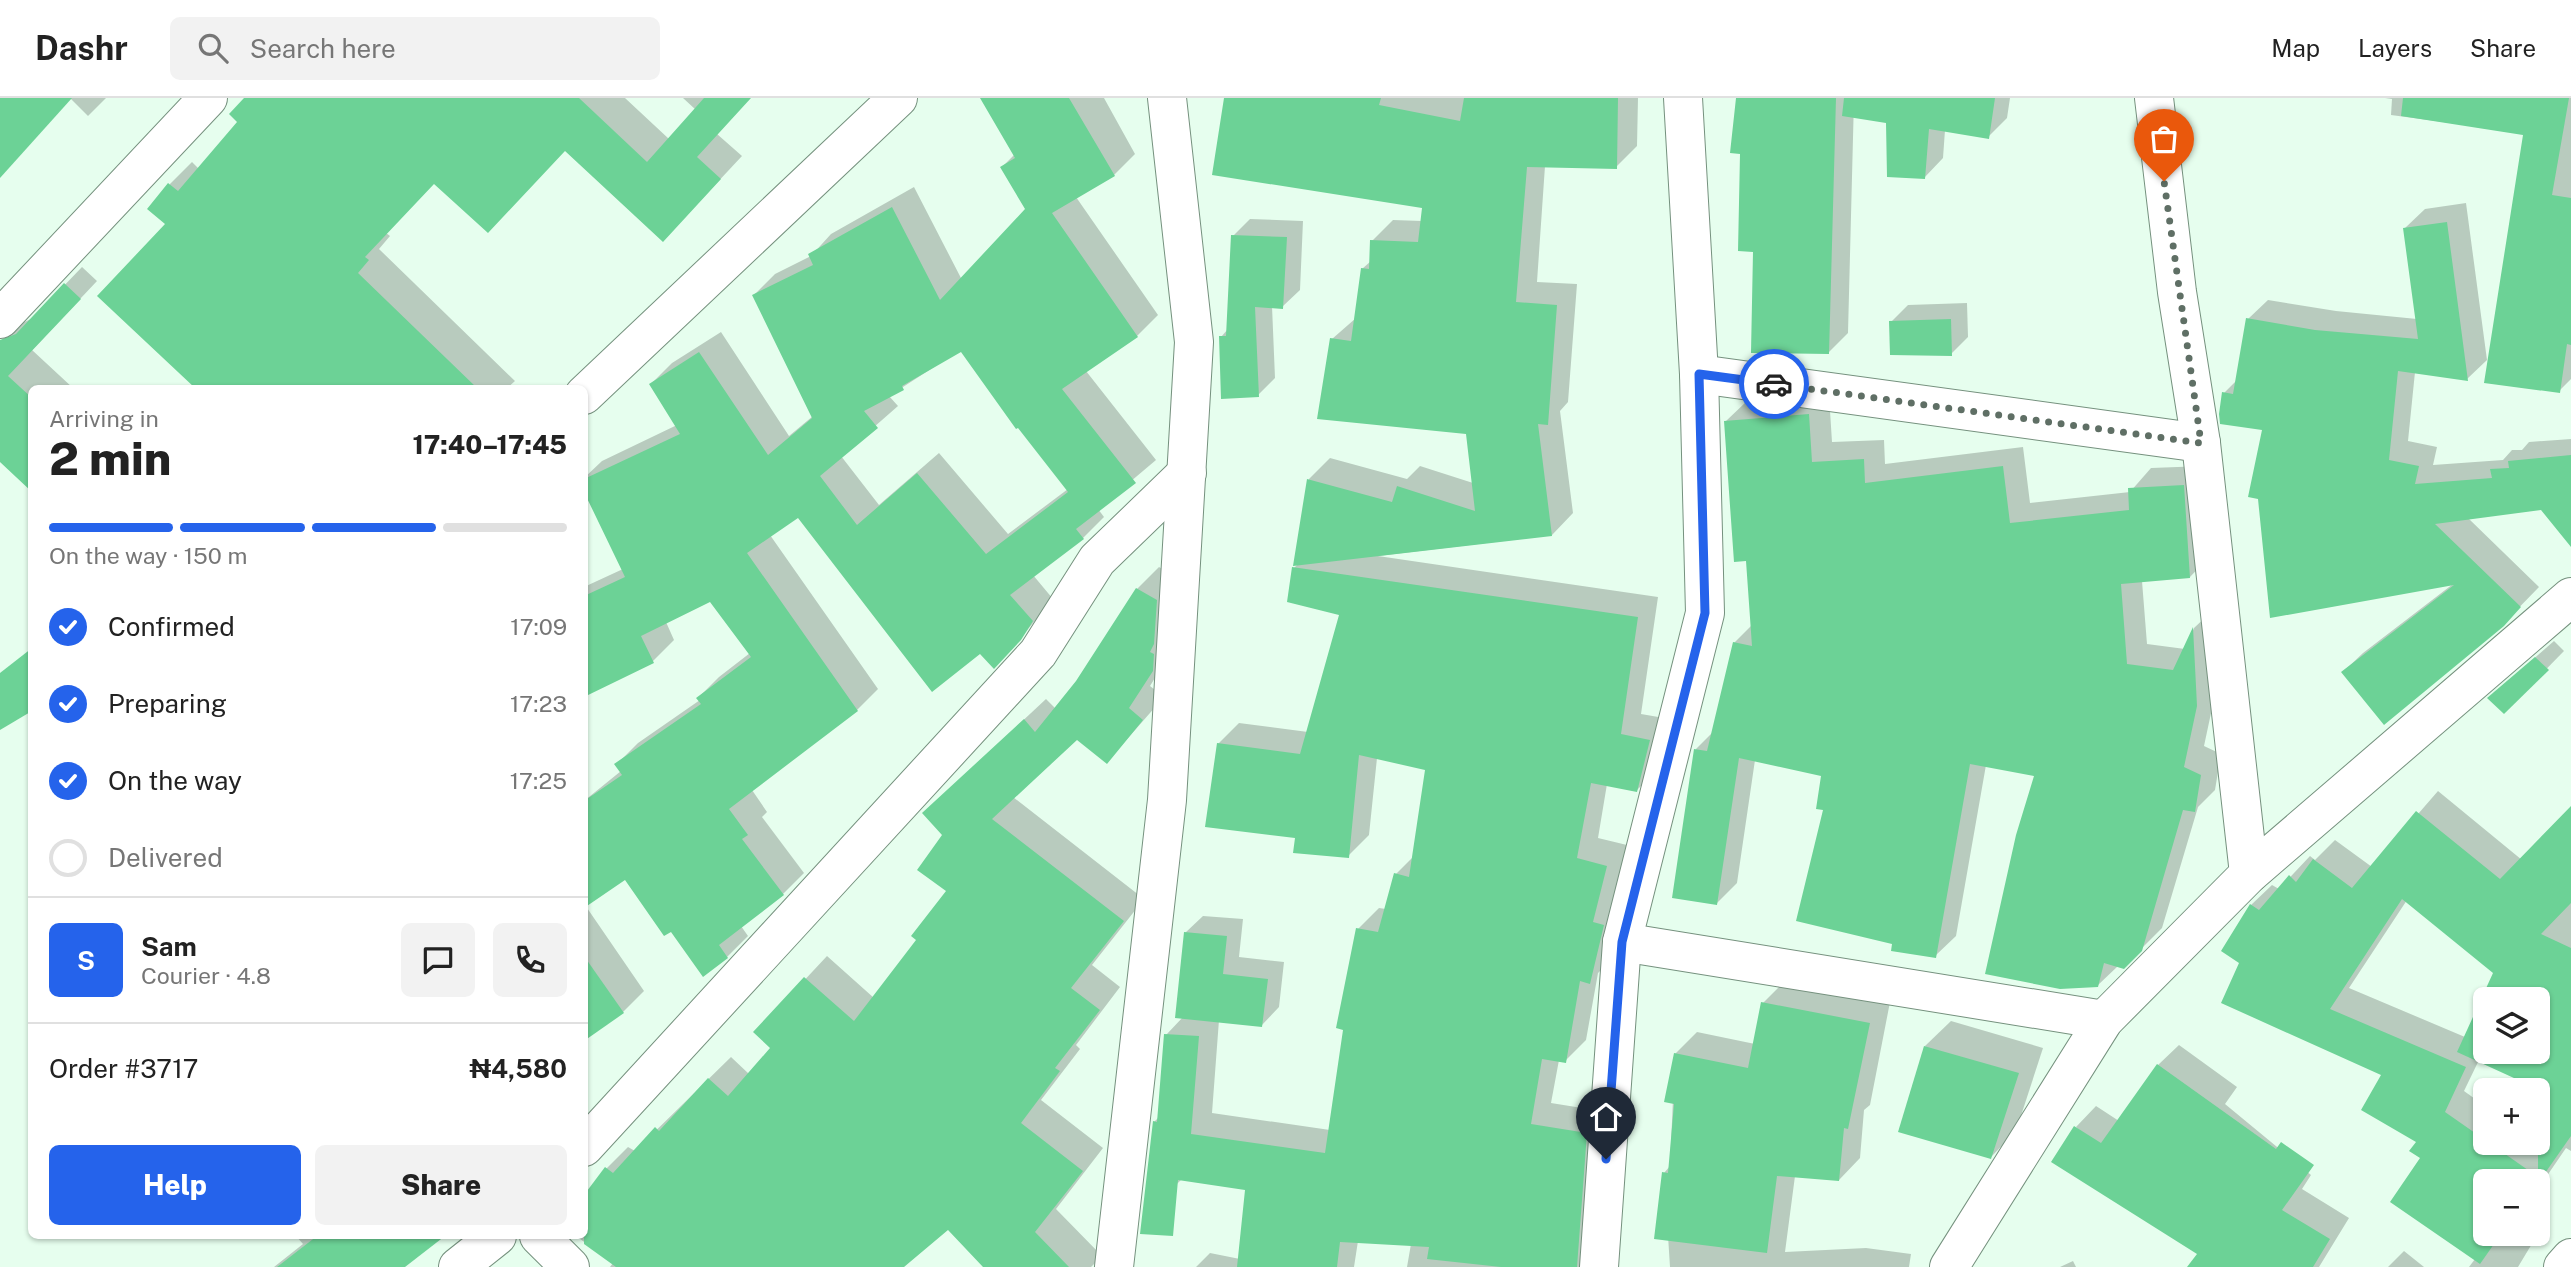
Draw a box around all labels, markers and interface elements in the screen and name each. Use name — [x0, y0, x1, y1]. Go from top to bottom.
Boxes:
search box — [170, 17, 660, 80]
text: Dashr — [35, 29, 128, 67]
icon: search — [194, 29, 232, 67]
text: Search here — [250, 33, 396, 64]
text: Map — [2271, 34, 2320, 62]
text: Layers — [2358, 34, 2432, 62]
text: Share — [2470, 34, 2536, 62]
pin — [2134, 109, 2194, 181]
icon: bag — [2145, 120, 2183, 158]
courier — [1739, 349, 1809, 419]
icon: car — [1755, 365, 1793, 403]
text: Arriving in — [49, 405, 159, 432]
text: 17:40–17:45 — [412, 429, 567, 460]
text: 2 min — [49, 431, 171, 485]
text: On the way · 150 m — [49, 542, 247, 569]
icon: check — [49, 608, 87, 646]
text: Confirmed — [108, 611, 235, 642]
text: 17:09 — [510, 613, 567, 640]
icon: check — [49, 685, 87, 723]
text: Preparing — [108, 688, 227, 719]
text: 17:23 — [510, 690, 567, 717]
icon: check — [49, 762, 87, 800]
text: On the way — [108, 765, 242, 796]
text: 17:25 — [510, 767, 567, 794]
text: Delivered — [108, 842, 223, 873]
button: chat — [401, 923, 475, 997]
button: phone — [493, 923, 567, 997]
text: Sam — [141, 931, 197, 962]
text: S — [77, 945, 95, 976]
text: Courier · 4.8 — [141, 962, 271, 989]
map controls — [2473, 987, 2550, 1246]
button: layers — [2473, 987, 2550, 1064]
text: Order #3717 — [49, 1053, 199, 1084]
text: ₦4,580 — [469, 1053, 567, 1084]
button: + — [2473, 1078, 2550, 1155]
pin — [1576, 1087, 1636, 1159]
icon: home — [1587, 1098, 1625, 1136]
button: Help — [49, 1145, 301, 1225]
button: Share — [315, 1145, 567, 1225]
button: − — [2473, 1169, 2550, 1246]

